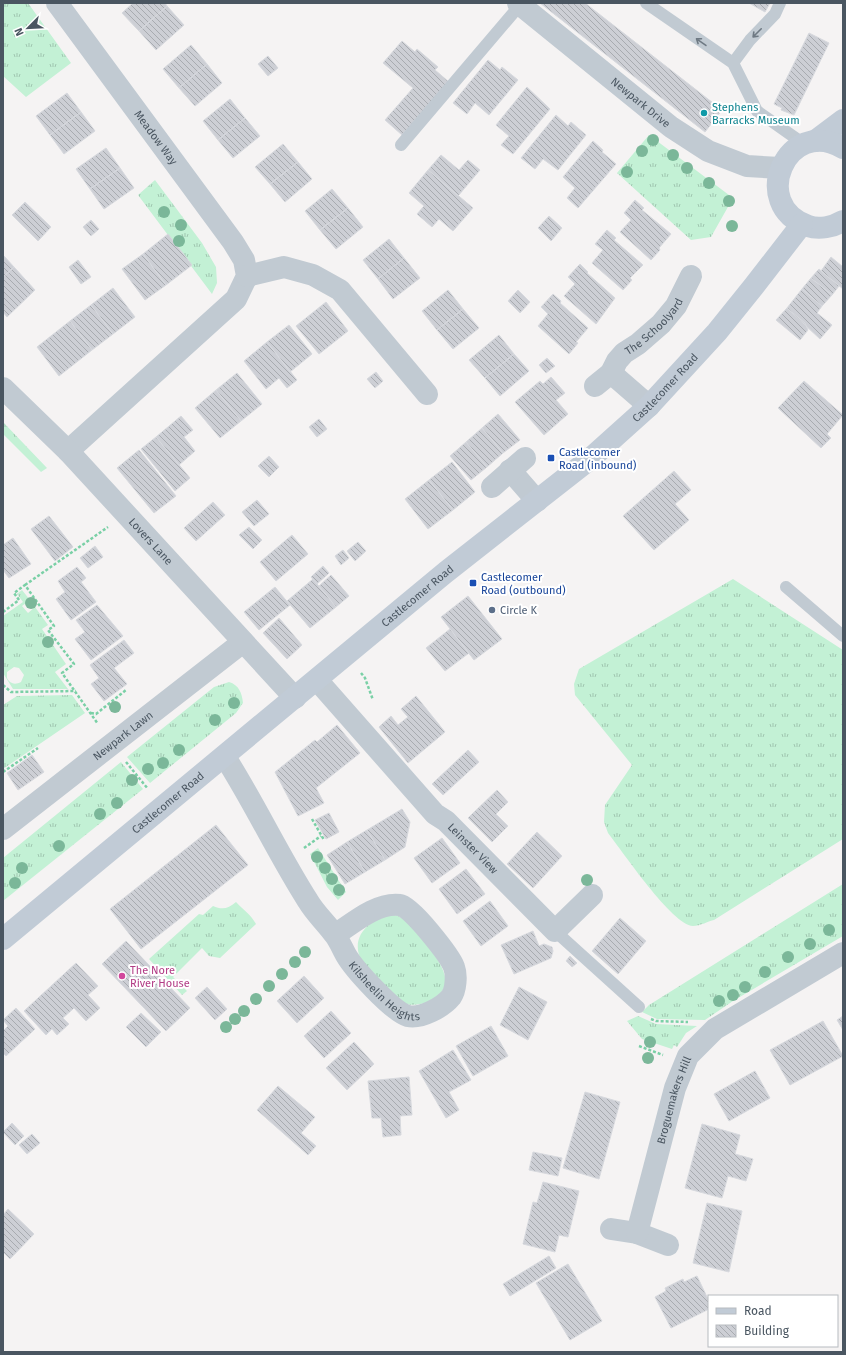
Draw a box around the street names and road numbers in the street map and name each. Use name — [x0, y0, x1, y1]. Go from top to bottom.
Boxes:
street label: Newpark Drive — [608, 75, 673, 131]
street label: Meadow Way — [131, 108, 180, 168]
street label: The Schoolyard — [623, 296, 686, 358]
street label: Castlecomer Road — [630, 351, 701, 425]
street label: Lovers Lane — [126, 515, 175, 568]
street label: Castlecomer Road — [379, 563, 456, 630]
street label: Newpark Lawn — [91, 709, 156, 763]
street label: Castlecomer Road — [129, 769, 207, 836]
street label: Leinster View — [445, 821, 501, 877]
street label: Kilsheelin Heights — [346, 959, 421, 1023]
street label: Broguemakers Hill — [655, 1054, 694, 1145]

